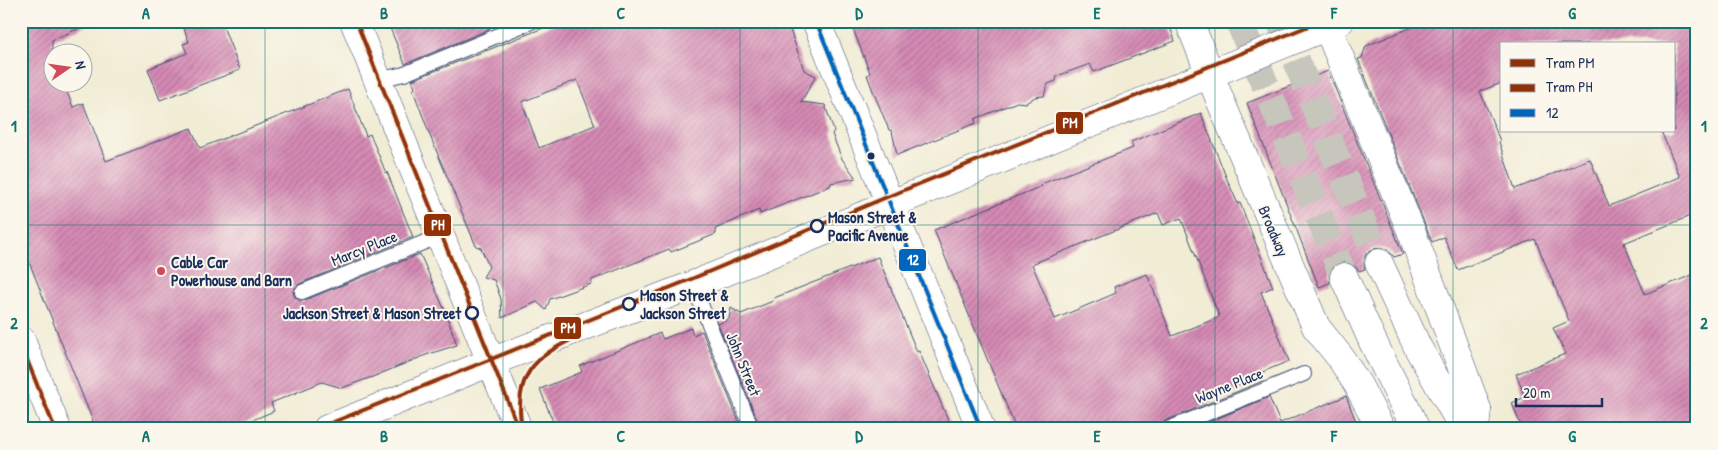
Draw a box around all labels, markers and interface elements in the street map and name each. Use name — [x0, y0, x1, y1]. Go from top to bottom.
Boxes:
text: A — [142, 2, 150, 24]
text: B — [380, 2, 388, 24]
text: C — [617, 2, 626, 24]
text: D — [855, 2, 863, 24]
text: E — [1093, 2, 1101, 24]
text: F — [1330, 2, 1338, 24]
text: G — [1568, 2, 1576, 24]
north arrow — [42, 42, 92, 92]
legend — [1500, 42, 1676, 132]
text: Tram PM — [1546, 52, 1595, 73]
text: N — [71, 59, 91, 71]
text: Tram PH — [1546, 76, 1593, 97]
text: 12 — [1546, 102, 1558, 123]
line badge: PM — [1055, 111, 1084, 135]
text: PM — [1062, 113, 1078, 132]
text: 1 — [11, 115, 17, 137]
text: 1 — [1701, 115, 1707, 137]
unlabelled marker — [866, 151, 876, 161]
street label: Broadway — [1253, 202, 1295, 260]
place label: Mason Street & Pacific Avenue — [828, 206, 917, 246]
line badge: PH — [423, 213, 452, 237]
text: PH — [431, 215, 445, 234]
marker: Mason Street & Pacific Avenue — [810, 219, 824, 233]
street label: Marcy Place — [328, 225, 401, 271]
line badge: 12 — [898, 248, 927, 272]
text: 12 — [907, 250, 919, 269]
place label: Cable Car Powerhouse and Barn — [171, 251, 292, 291]
marker: Cable Car Powerhouse and Barn — [155, 265, 167, 277]
place label: Mason Street & Jackson Street — [640, 284, 729, 324]
marker: Mason Street & Jackson Street — [622, 297, 636, 311]
place label: Jackson Street & Mason Street — [283, 302, 461, 324]
marker: Jackson Street & Mason Street — [465, 306, 479, 320]
text: 2 — [10, 312, 18, 334]
text: 2 — [1700, 312, 1708, 334]
line badge: PM — [553, 316, 582, 340]
text: PM — [560, 318, 576, 337]
street label: John Street — [721, 329, 767, 400]
street label: Wayne Place — [1192, 361, 1267, 408]
scale bar — [1516, 375, 1602, 407]
text: 20 m — [1523, 382, 1550, 403]
text: A — [142, 425, 150, 447]
text: B — [380, 425, 388, 447]
text: C — [617, 425, 626, 447]
text: D — [855, 425, 863, 447]
text: E — [1093, 425, 1101, 447]
text: F — [1330, 425, 1338, 447]
text: G — [1568, 425, 1576, 447]

